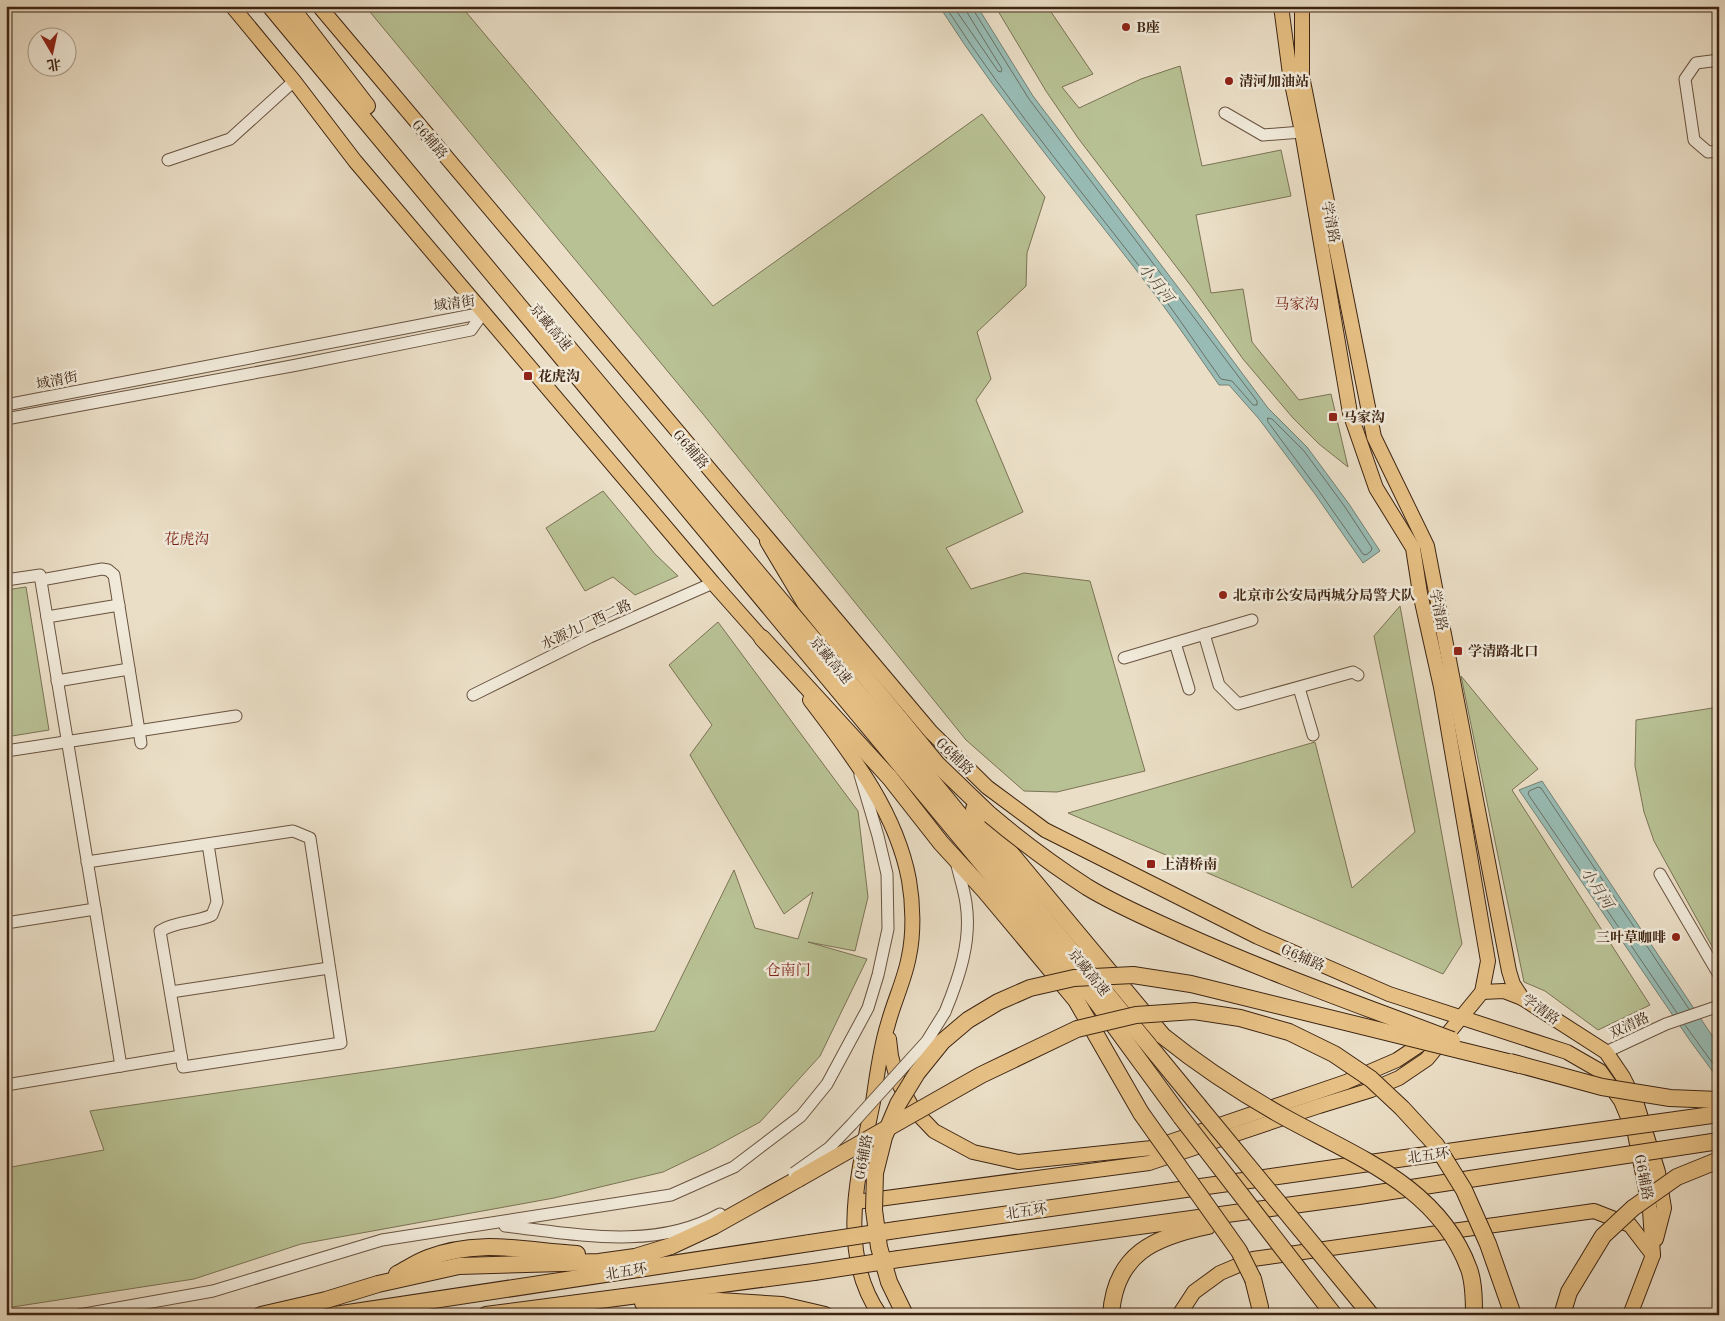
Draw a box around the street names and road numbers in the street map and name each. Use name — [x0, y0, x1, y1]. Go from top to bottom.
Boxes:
street label: G6辅路 — [409, 117, 450, 162]
street label: 学清路 — [1319, 200, 1342, 244]
street label: 域清街 — [432, 293, 476, 314]
street label: 京藏高速 — [527, 301, 574, 354]
street label: 域清街 — [35, 369, 79, 392]
street label: G6辅路 — [670, 427, 711, 472]
street label: 学清路 — [1427, 588, 1450, 632]
street label: 水源九厂西二路 — [539, 597, 634, 652]
street label: 京藏高速 — [807, 634, 854, 687]
street label: G6辅路 — [933, 735, 976, 778]
street label: G6辅路 — [1279, 941, 1327, 974]
street label: 京藏高速 — [1065, 946, 1112, 999]
street label: 学清路 — [1519, 991, 1562, 1028]
street label: 双清路 — [1607, 1010, 1651, 1041]
street label: G6辅路 — [852, 1133, 875, 1181]
street label: 北五环 — [1406, 1145, 1450, 1166]
street label: G6辅路 — [1632, 1153, 1655, 1201]
street label: 北五环 — [1004, 1201, 1048, 1222]
street label: 北五环 — [604, 1261, 648, 1282]

